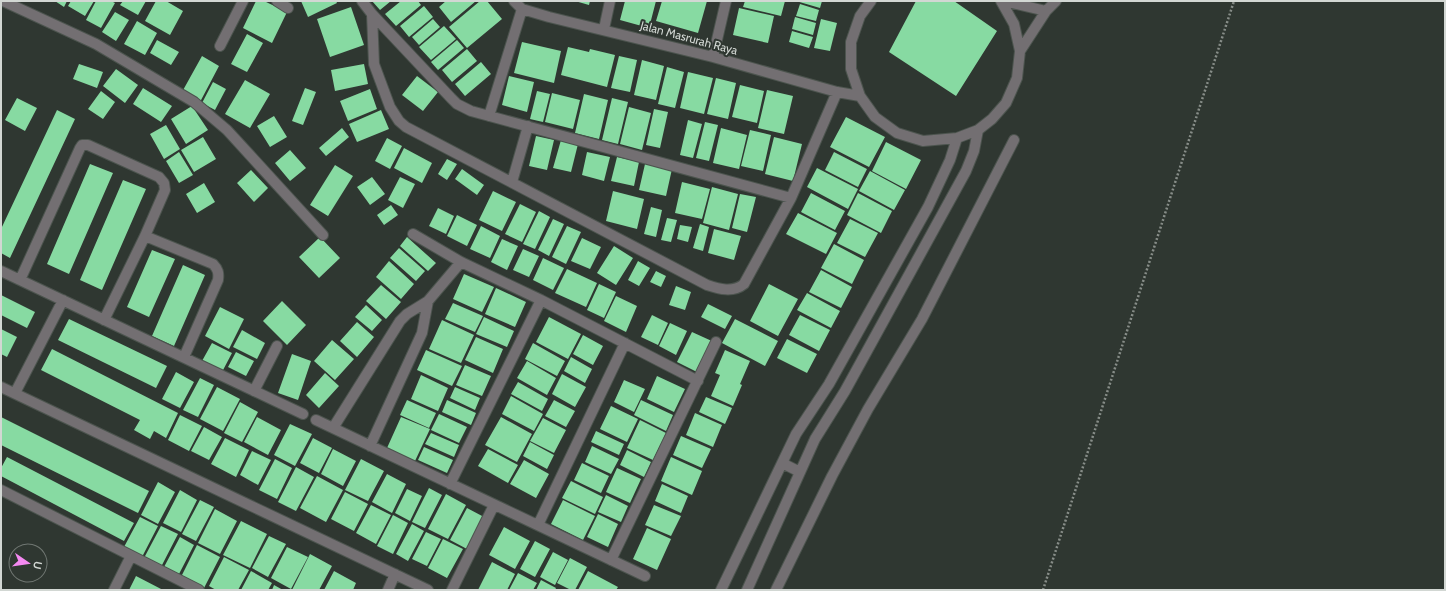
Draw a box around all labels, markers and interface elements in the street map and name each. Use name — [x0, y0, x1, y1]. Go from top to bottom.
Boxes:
street label: Jalan Masrurah Raya — [638, 17, 740, 58]
north arrow — [8, 543, 48, 583]
text: U — [30, 560, 45, 571]

